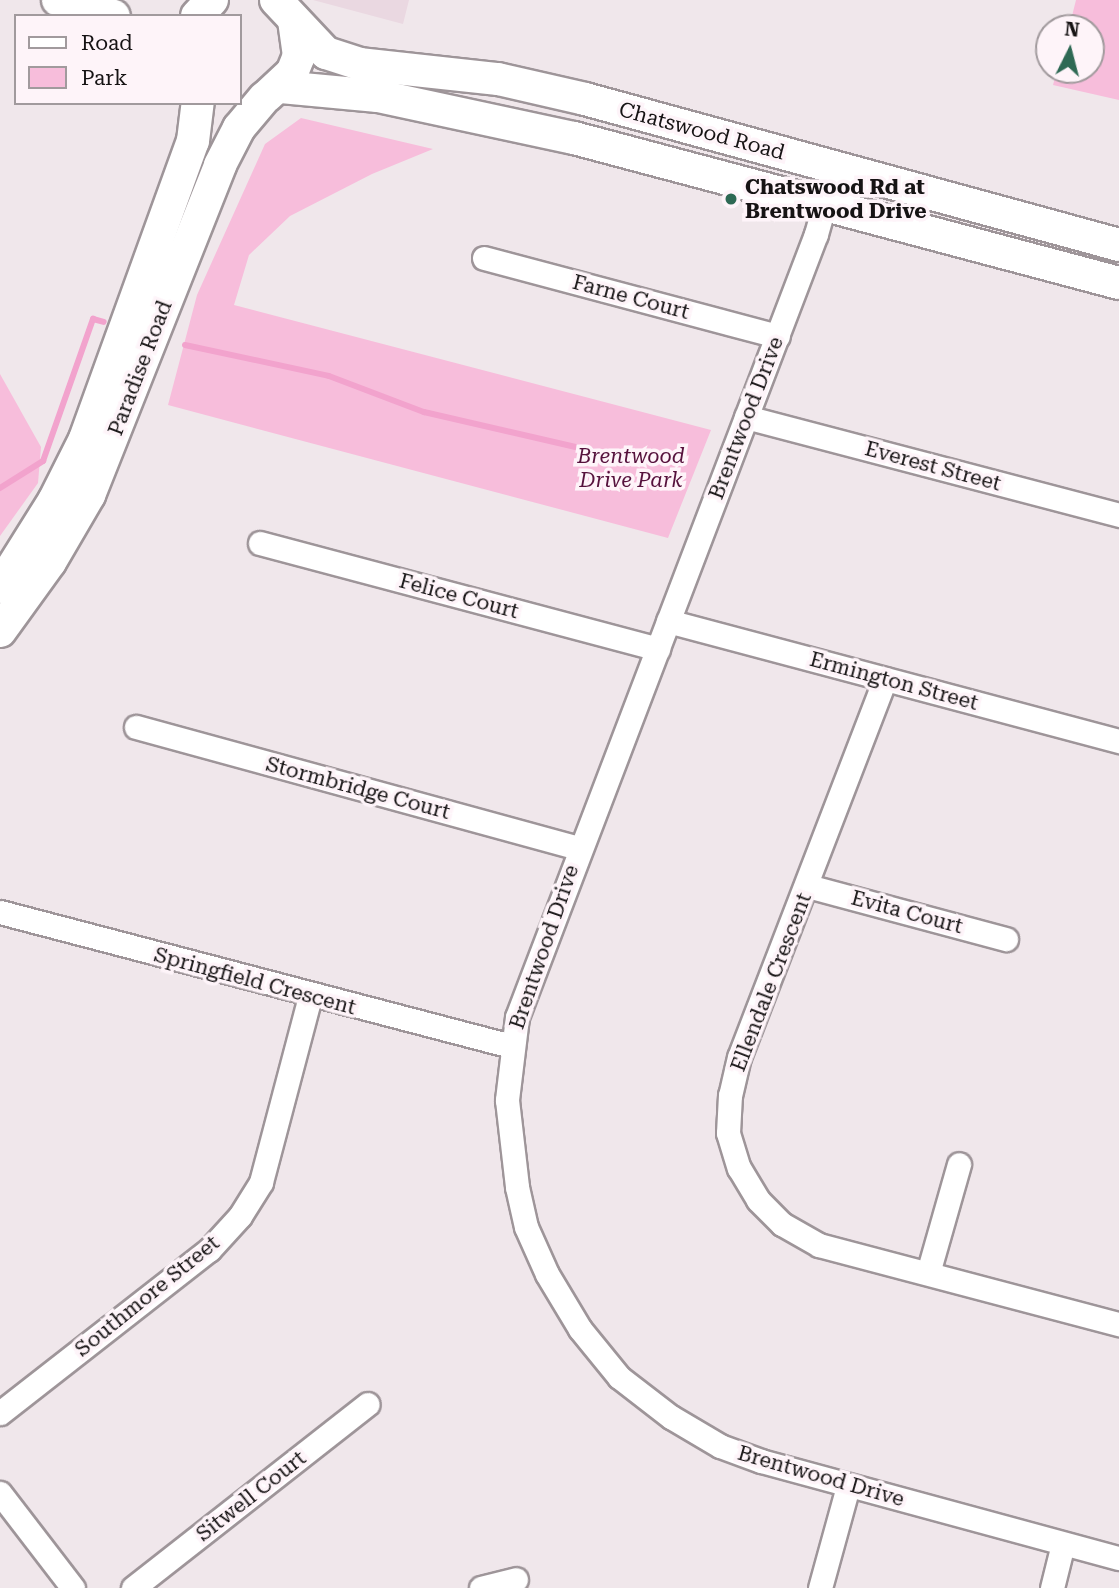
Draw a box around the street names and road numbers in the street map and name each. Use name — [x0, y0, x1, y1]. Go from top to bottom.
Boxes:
street label: Chatswood Road — [616, 97, 788, 165]
street label: Farne Court — [570, 269, 692, 325]
street label: Paradise Road — [103, 297, 177, 439]
street label: Brentwood Drive — [703, 333, 789, 503]
street label: Everest Street — [862, 436, 1004, 496]
street label: Felice Court — [396, 568, 522, 624]
street label: Ermington Street — [807, 646, 981, 716]
street label: Stormbridge Court — [263, 751, 453, 825]
street label: Brentwood Drive — [504, 862, 584, 1032]
street label: Evita Court — [848, 885, 966, 939]
street label: Ellendale Crescent — [725, 889, 817, 1075]
street label: Springfield Crescent — [151, 942, 359, 1020]
street label: Southmore Street — [70, 1230, 224, 1362]
street label: Brentwood Drive — [735, 1440, 907, 1512]
street label: Sitwell Court — [191, 1445, 311, 1547]

